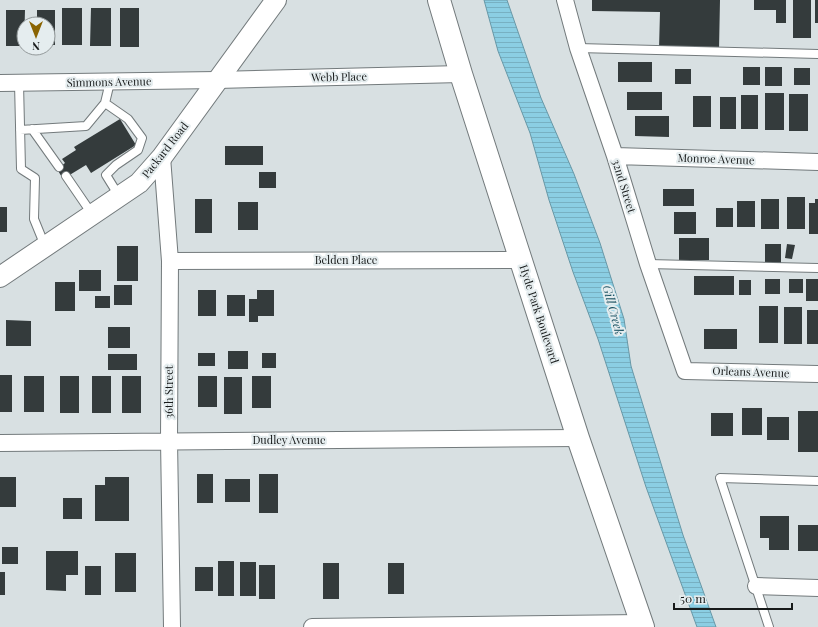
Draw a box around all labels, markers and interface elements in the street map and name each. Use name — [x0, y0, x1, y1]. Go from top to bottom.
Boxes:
north arrow — [16, 16, 56, 56]
text: N — [32, 39, 40, 54]
street label: Webb Place — [310, 69, 367, 85]
street label: Simmons Avenue — [66, 73, 152, 90]
street label: Packard Road — [138, 118, 192, 181]
street label: Monroe Avenue — [677, 150, 755, 167]
street label: 32nd Street — [609, 157, 640, 215]
street label: Belden Place — [315, 252, 378, 267]
street label: Hyde Park Boulevard — [516, 262, 563, 366]
water label: Gill Creek — [600, 283, 628, 336]
street label: Orleans Avenue — [712, 363, 790, 380]
street label: 36th Street — [161, 365, 176, 419]
street label: Dudley Avenue — [252, 432, 326, 447]
scale bar — [674, 585, 792, 611]
text: 50 m — [680, 590, 706, 606]

